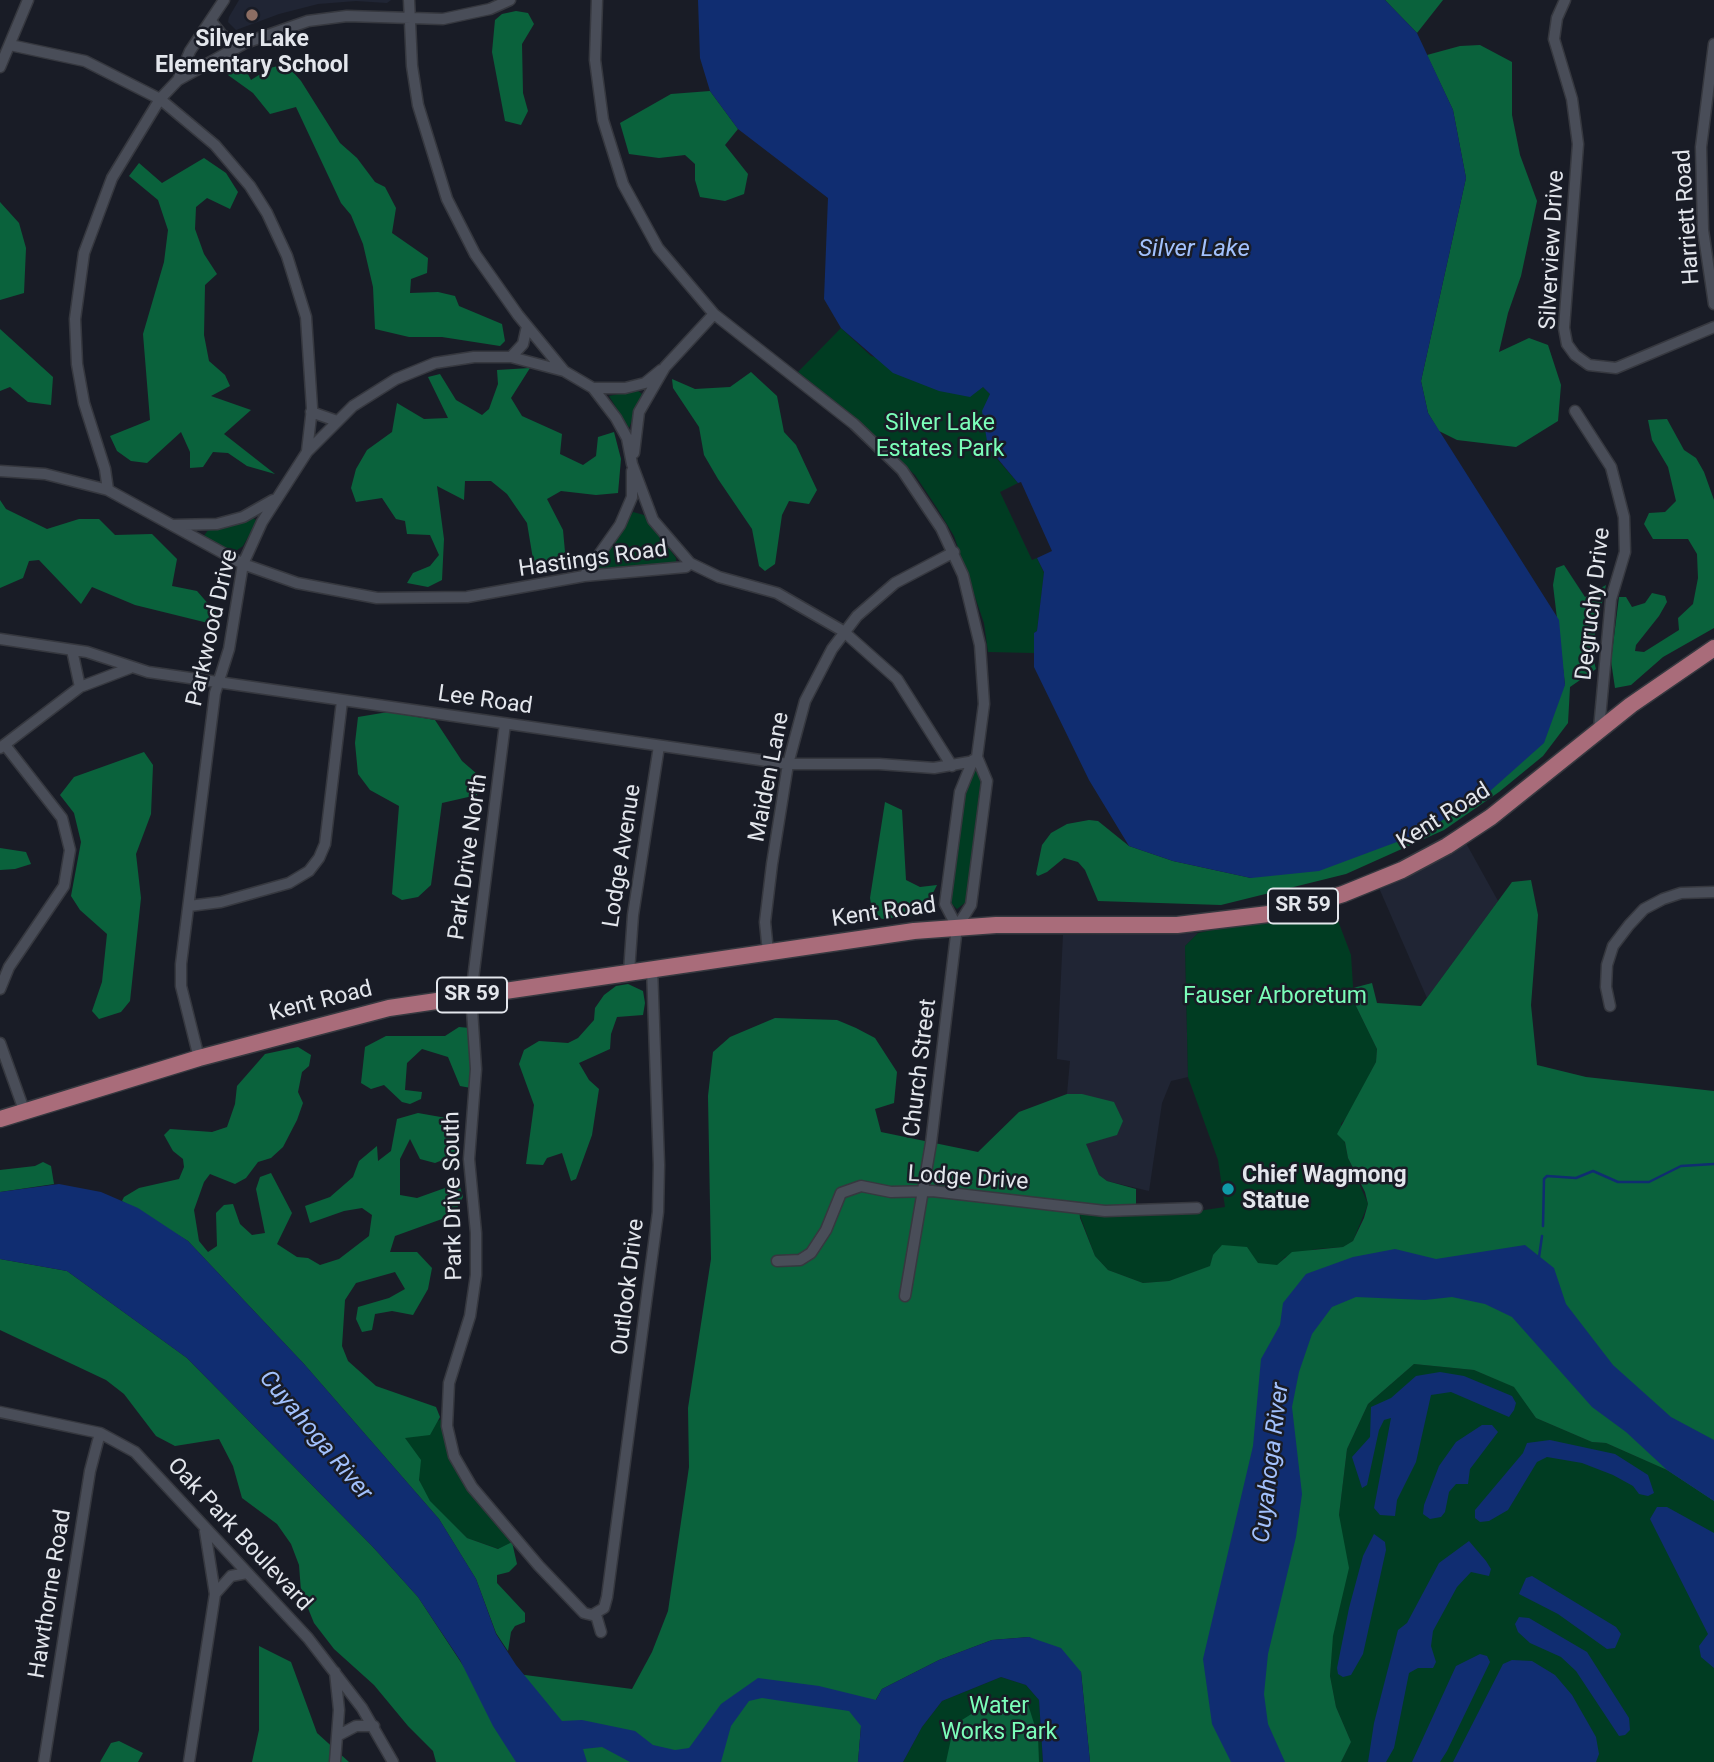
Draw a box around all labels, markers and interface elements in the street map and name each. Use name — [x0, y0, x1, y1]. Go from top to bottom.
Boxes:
marker: Silver Lake Elementary School — [244, 7, 260, 23]
place label: Silver Lake Elementary School — [155, 26, 349, 80]
street label: Harriett Road — [1669, 148, 1707, 286]
street label: Silverview Drive — [1535, 170, 1571, 330]
water label: Silver Lake — [1138, 236, 1250, 264]
park label: Silver Lake Estates Park — [876, 410, 1004, 464]
street label: Degruchy Drive — [1571, 526, 1617, 682]
street label: Hastings Road — [517, 536, 669, 584]
street label: Parkwood Drive — [182, 547, 244, 709]
street label: Lee Road — [436, 681, 534, 721]
street label: Maiden Lane — [744, 710, 796, 844]
street label: Park Drive North — [444, 772, 494, 942]
street label: Kent Road — [1392, 777, 1496, 857]
street label: Lodge Avenue — [598, 782, 648, 930]
road number: SR 59 — [1268, 888, 1338, 923]
street label: Kent Road — [830, 892, 938, 934]
street label: Kent Road — [267, 976, 375, 1028]
road number: SR 59 — [437, 978, 507, 1012]
park label: Fauser Arboretum — [1183, 983, 1367, 1011]
street label: Church Street — [899, 997, 943, 1139]
street label: Park Drive South — [439, 1111, 469, 1281]
street label: Lodge Drive — [907, 1161, 1029, 1197]
place label: Chief Wagmong Statue — [1242, 1162, 1407, 1216]
marker: Chief Wagmong Statue — [1220, 1181, 1236, 1197]
street label: Outlook Drive — [607, 1217, 651, 1357]
water label: Cuyahoga River — [252, 1365, 378, 1507]
water label: Cuyahoga River — [1248, 1382, 1296, 1544]
street label: Oak Park Boulevard — [161, 1453, 317, 1617]
street label: Hawthorne Road — [24, 1508, 78, 1680]
park label: Water Works Park — [941, 1693, 1057, 1747]

